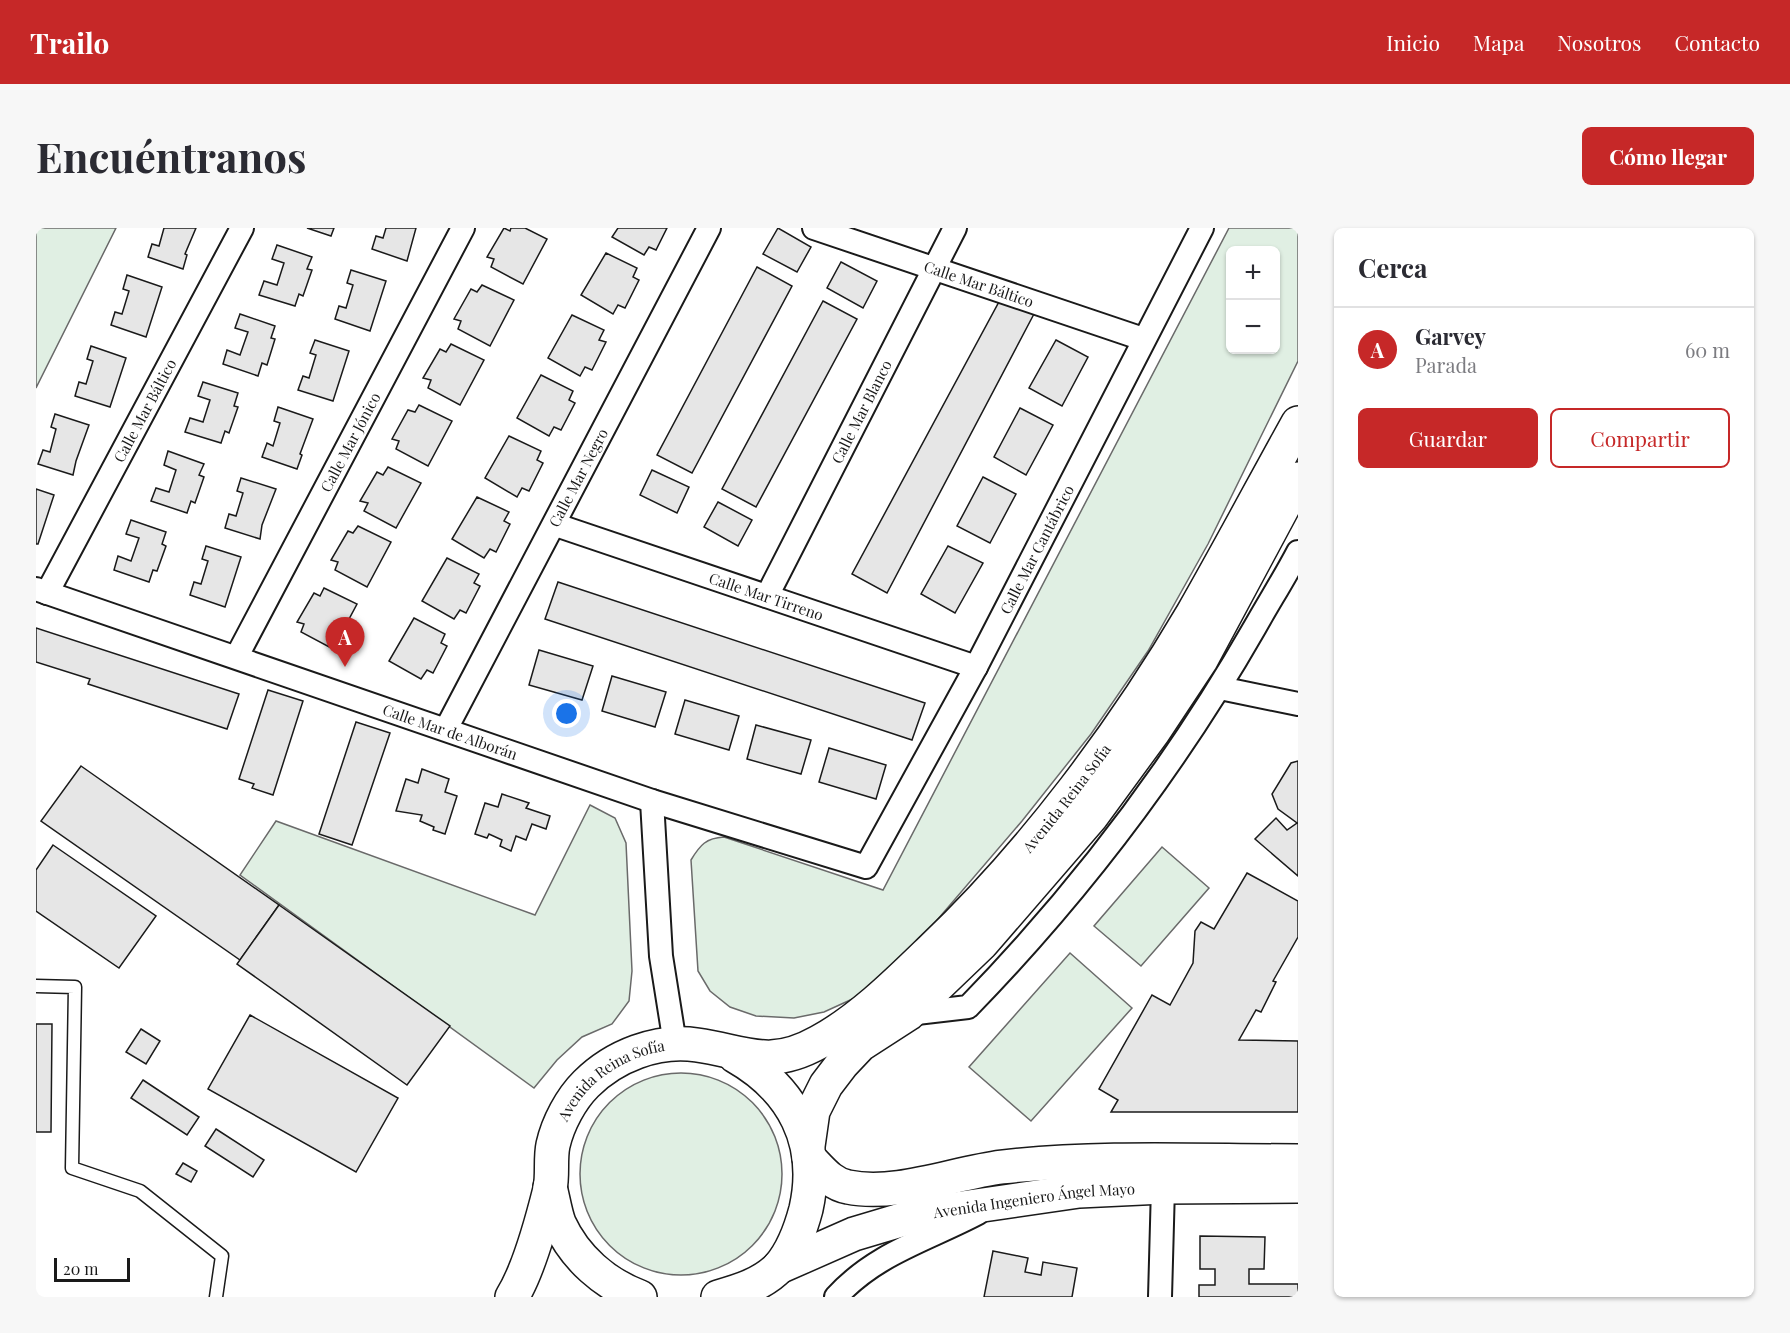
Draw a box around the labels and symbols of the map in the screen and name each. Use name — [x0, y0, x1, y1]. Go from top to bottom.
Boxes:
street label: Calle Mar Báltico — [921, 256, 1036, 311]
street label: Calle Mar Báltico — [109, 355, 180, 466]
street label: Calle Mar Blanco — [826, 356, 896, 467]
street label: Calle Mar Jónico — [315, 389, 385, 495]
street label: Calle Mar Negro — [544, 425, 612, 530]
street label: Calle Mar Cantábrico — [995, 481, 1078, 617]
street label: Calle Mar Tirreno — [707, 568, 826, 625]
pin: A — [326, 618, 364, 667]
street label: Calle Mar de Alborán — [380, 699, 520, 764]
your location — [552, 699, 581, 728]
street label: Avenida Reina Sofía — [1017, 739, 1115, 857]
street label: Avenida Reina Sofía — [552, 1035, 667, 1125]
street label: Avenida Ingeniero Ángel Mayo — [931, 1178, 1136, 1222]
scale bar — [54, 1255, 130, 1282]

